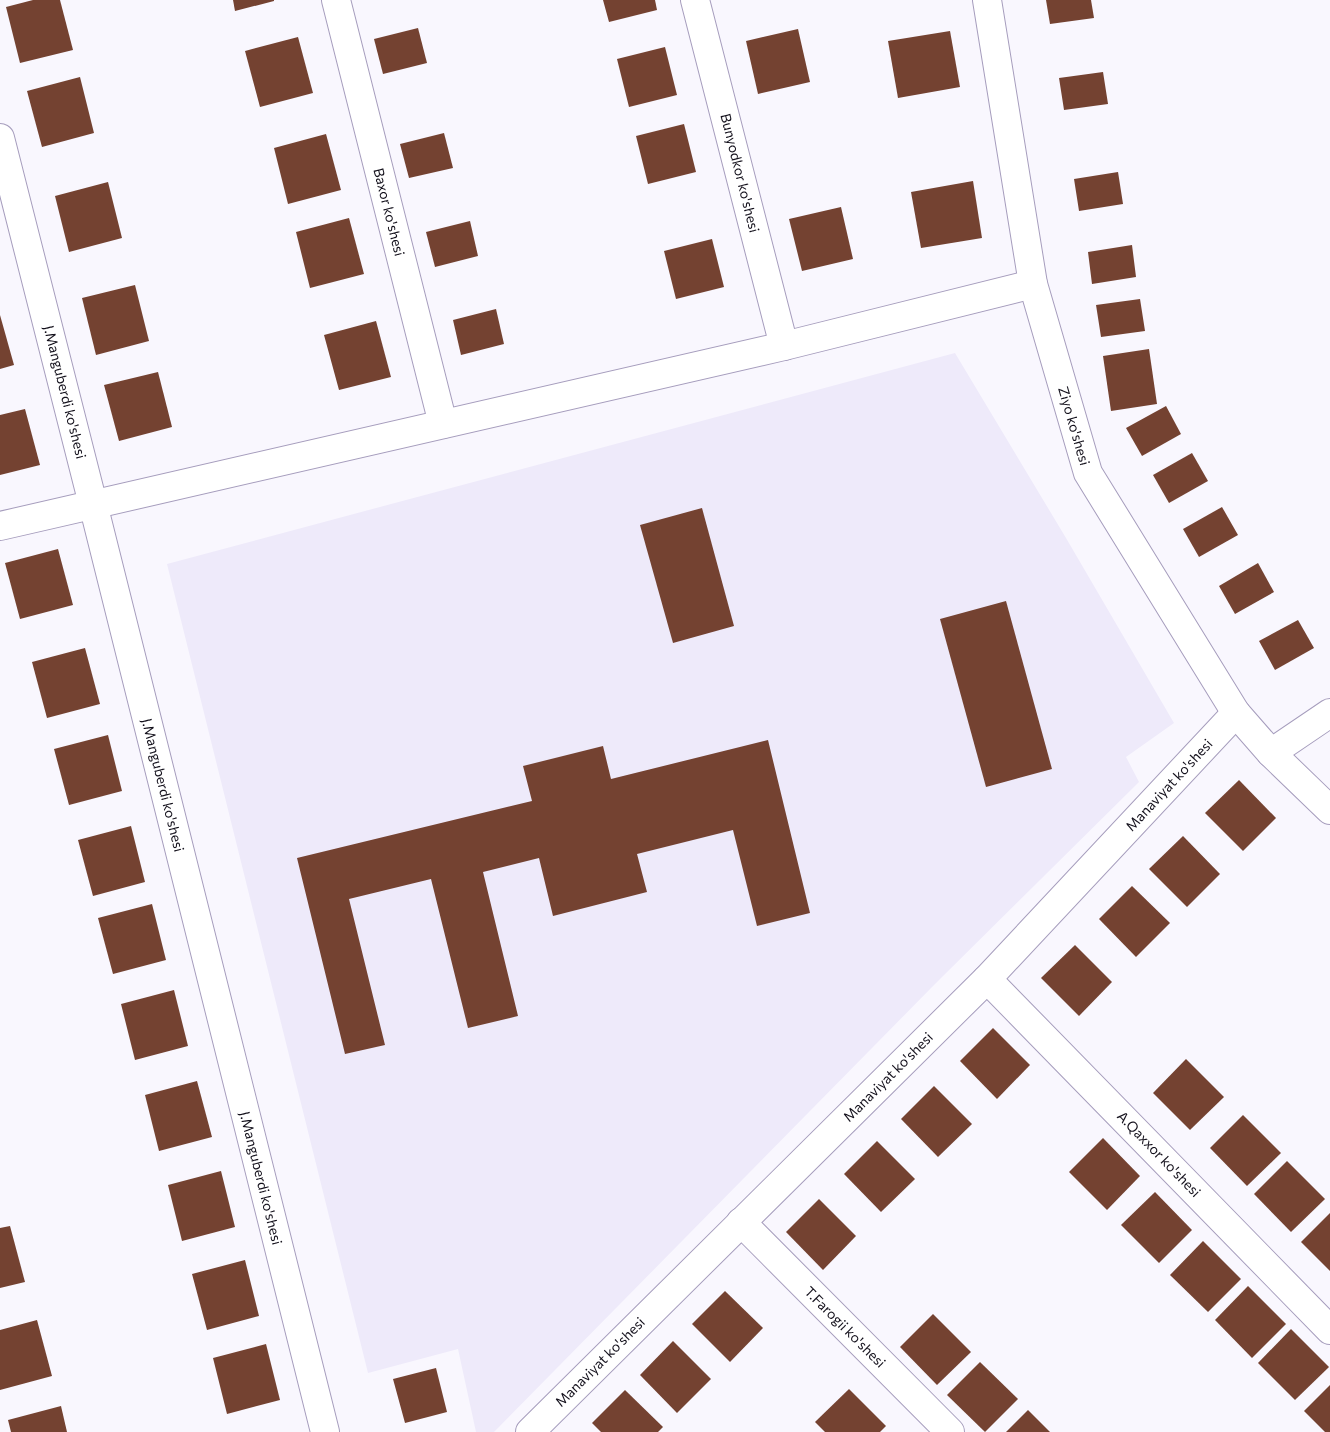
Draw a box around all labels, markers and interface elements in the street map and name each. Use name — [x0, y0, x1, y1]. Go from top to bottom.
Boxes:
street label: Bunyodkor ko'shesi — [717, 111, 764, 234]
street label: Baxor ko'shesi — [370, 166, 409, 258]
street label: J.Manguberdi ko'shesi — [41, 323, 90, 460]
street label: Ziyo ko'shesi — [1055, 384, 1094, 467]
street label: J.Manguberdi ko'shesi — [139, 716, 188, 853]
street label: Manaviyat ko'shesi — [1122, 735, 1216, 834]
street label: Manaviyat ko'shesi — [839, 1028, 936, 1125]
street label: A.Qaxxor ko'shesi — [1114, 1107, 1205, 1200]
street label: J.Manguberdi ko'shesi — [237, 1109, 286, 1246]
street label: T.Farogii ko'shesi — [801, 1283, 889, 1371]
street label: Manaviyat ko'shesi — [551, 1313, 648, 1410]

